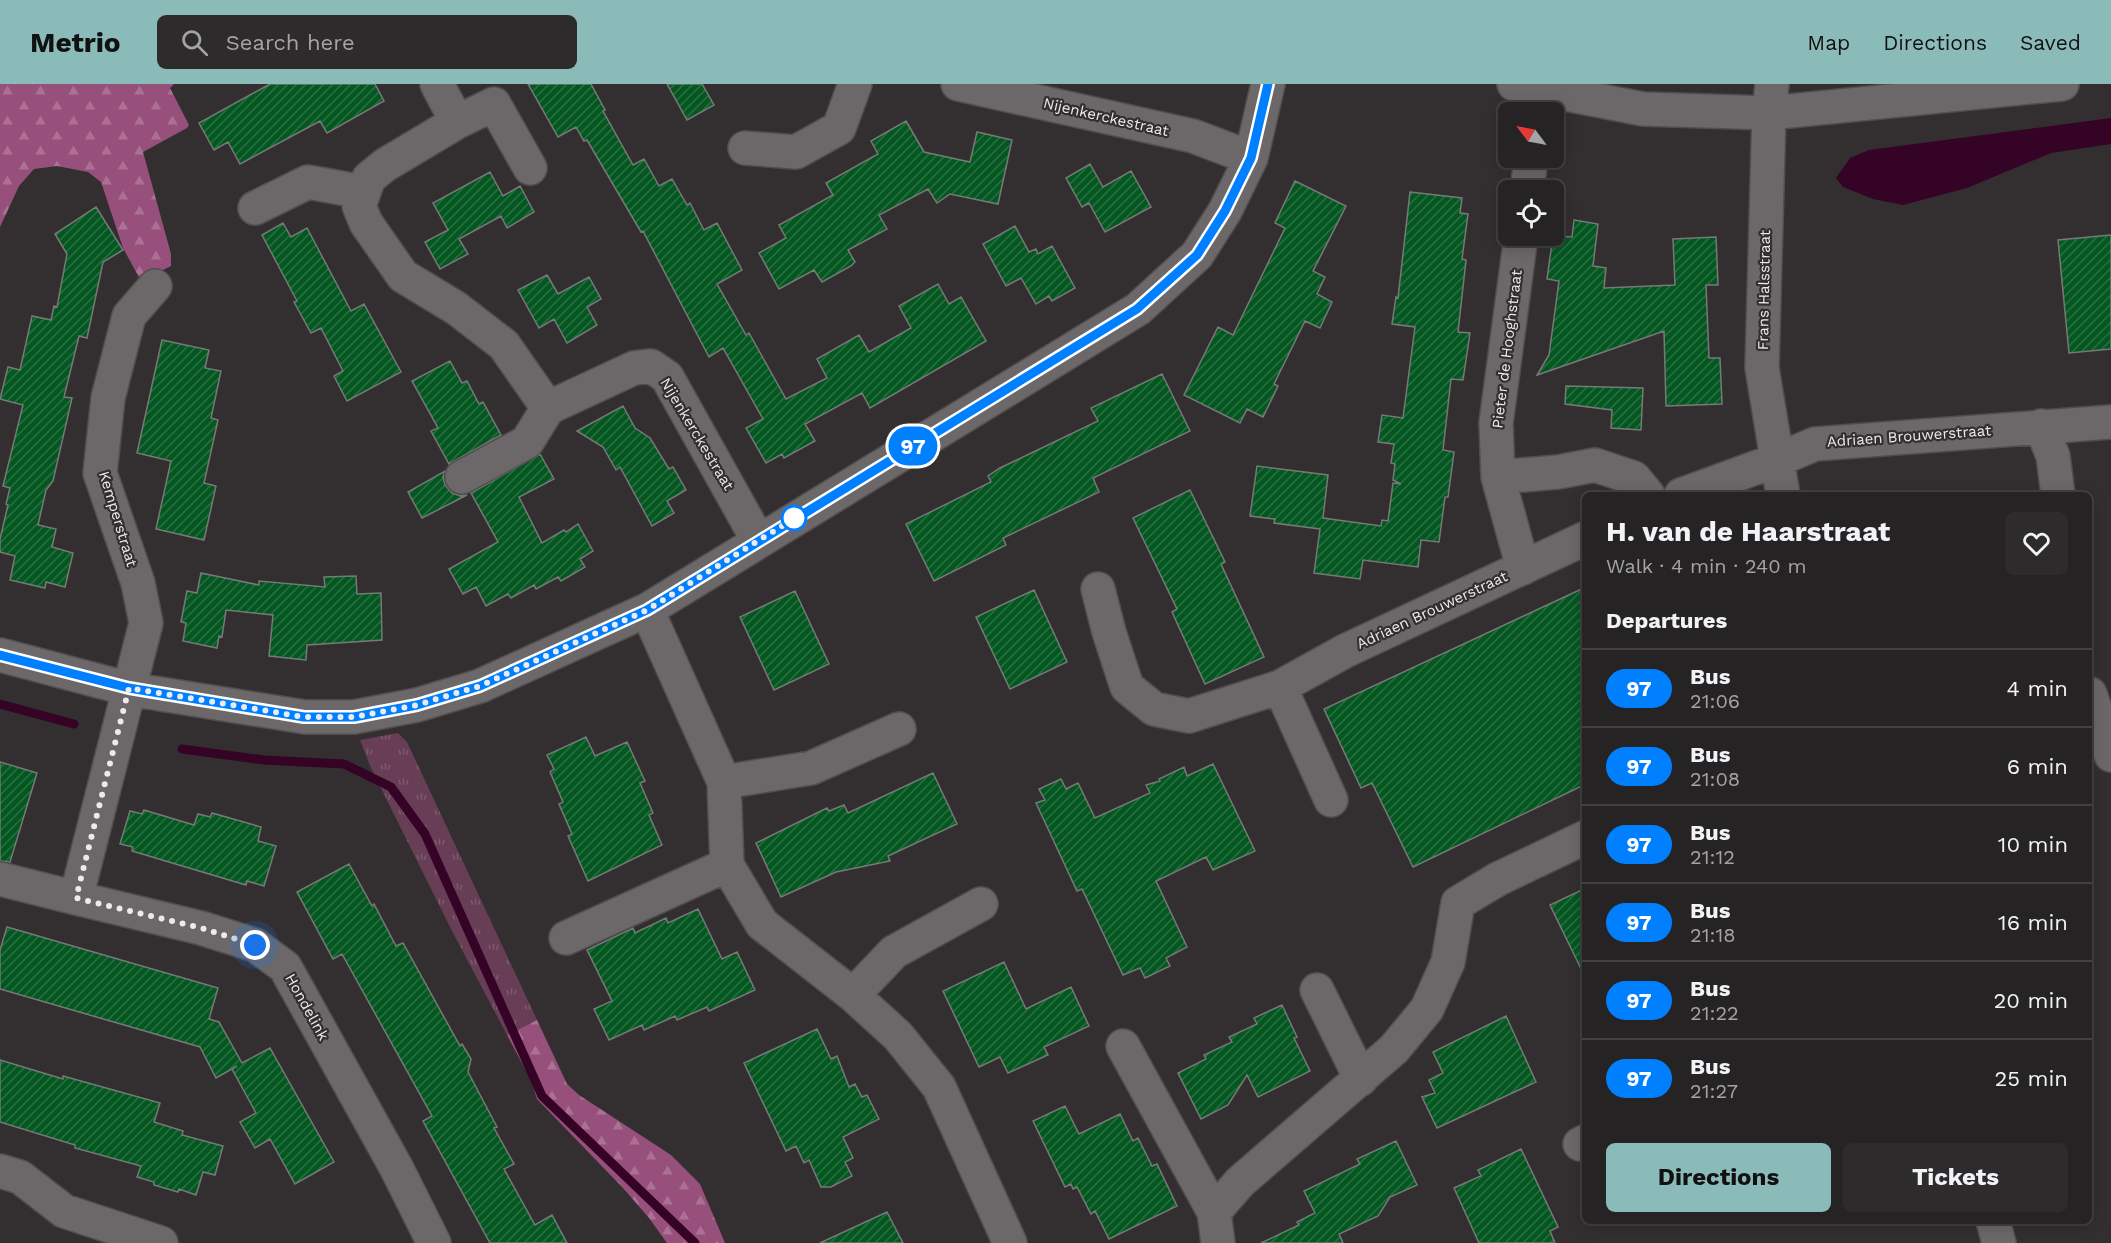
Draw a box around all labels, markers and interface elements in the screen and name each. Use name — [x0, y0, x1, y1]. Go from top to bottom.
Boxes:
search box — [157, 15, 577, 69]
text: Metrio — [30, 26, 121, 59]
icon: search — [178, 26, 211, 59]
text: Search here — [226, 30, 355, 55]
text: Map — [1807, 30, 1850, 55]
text: Directions — [1883, 30, 1987, 55]
text: Saved — [2020, 30, 2081, 55]
street label: Nijenkerckestraat — [1042, 94, 1171, 140]
north arrow — [1498, 102, 1564, 168]
map controls — [1498, 102, 1564, 246]
button: locate — [1498, 180, 1564, 246]
street label: Frans Halsstraat — [1754, 229, 1774, 350]
street label: Pieter de Hooghstraat — [1488, 268, 1526, 429]
street label: Nijenkerckestraat — [656, 374, 738, 494]
street label: Adriaen Brouwerstraat — [1826, 421, 1992, 451]
line badge: 97 — [886, 426, 940, 466]
text: 97 — [900, 434, 926, 459]
street label: Kemperstraat — [95, 469, 141, 570]
unlabelled marker — [781, 505, 807, 531]
button: heart — [2005, 512, 2068, 575]
text: H. van de Haarstraat — [1606, 515, 1890, 548]
text: Walk · 4 min · 240 m — [1606, 554, 1806, 578]
street label: Adriaen Brouwerstraat — [1354, 567, 1511, 653]
text: Departures — [1606, 608, 1727, 633]
text: Bus — [1690, 664, 1730, 689]
text: 97 — [1626, 676, 1652, 701]
text: 4 min — [2007, 676, 2068, 701]
text: 21:06 — [1690, 689, 1740, 713]
text: Bus — [1690, 742, 1730, 767]
text: 97 — [1626, 754, 1652, 779]
text: 6 min — [2007, 754, 2068, 779]
text: 21:08 — [1690, 767, 1740, 791]
text: Bus — [1690, 820, 1730, 845]
text: 97 — [1626, 832, 1652, 857]
text: 10 min — [1998, 832, 2068, 857]
text: 21:12 — [1690, 845, 1735, 869]
text: Bus — [1690, 898, 1730, 923]
text: 97 — [1626, 910, 1652, 935]
text: 16 min — [1998, 910, 2068, 935]
text: 21:18 — [1690, 923, 1736, 947]
your location — [240, 930, 270, 960]
street label: Hondelink — [281, 970, 333, 1044]
text: Bus — [1690, 976, 1730, 1001]
text: 97 — [1626, 988, 1652, 1013]
text: 20 min — [1994, 988, 2068, 1013]
text: 21:22 — [1690, 1001, 1739, 1025]
text: Bus — [1690, 1054, 1730, 1079]
text: 97 — [1626, 1066, 1652, 1091]
text: 25 min — [1994, 1066, 2068, 1091]
text: 21:27 — [1690, 1079, 1738, 1103]
button: Directions — [1606, 1143, 1831, 1212]
button: Tickets — [1843, 1143, 2068, 1212]

